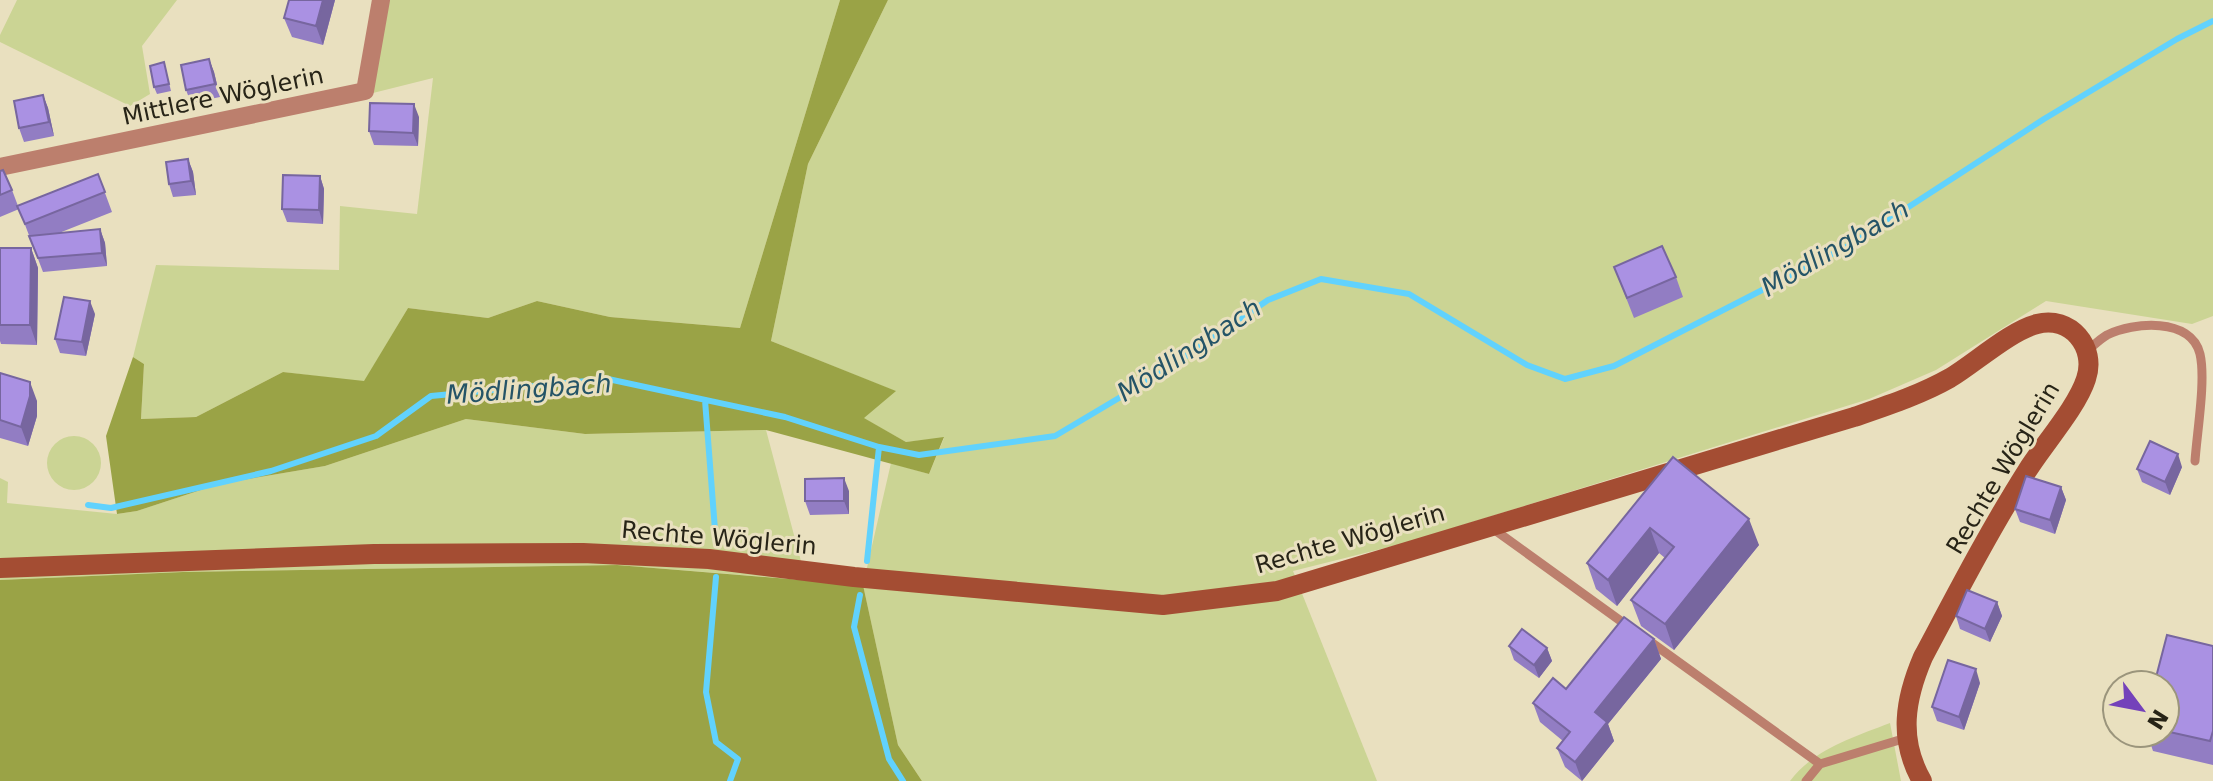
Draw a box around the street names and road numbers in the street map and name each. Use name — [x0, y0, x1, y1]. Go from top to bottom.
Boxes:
street label: Mittlere Wöglerin — [120, 61, 326, 131]
street label: Rechte Wöglerin — [1941, 377, 2065, 559]
street label: Rechte Wöglerin — [1252, 499, 1448, 579]
street label: Rechte Wöglerin — [620, 516, 818, 560]

